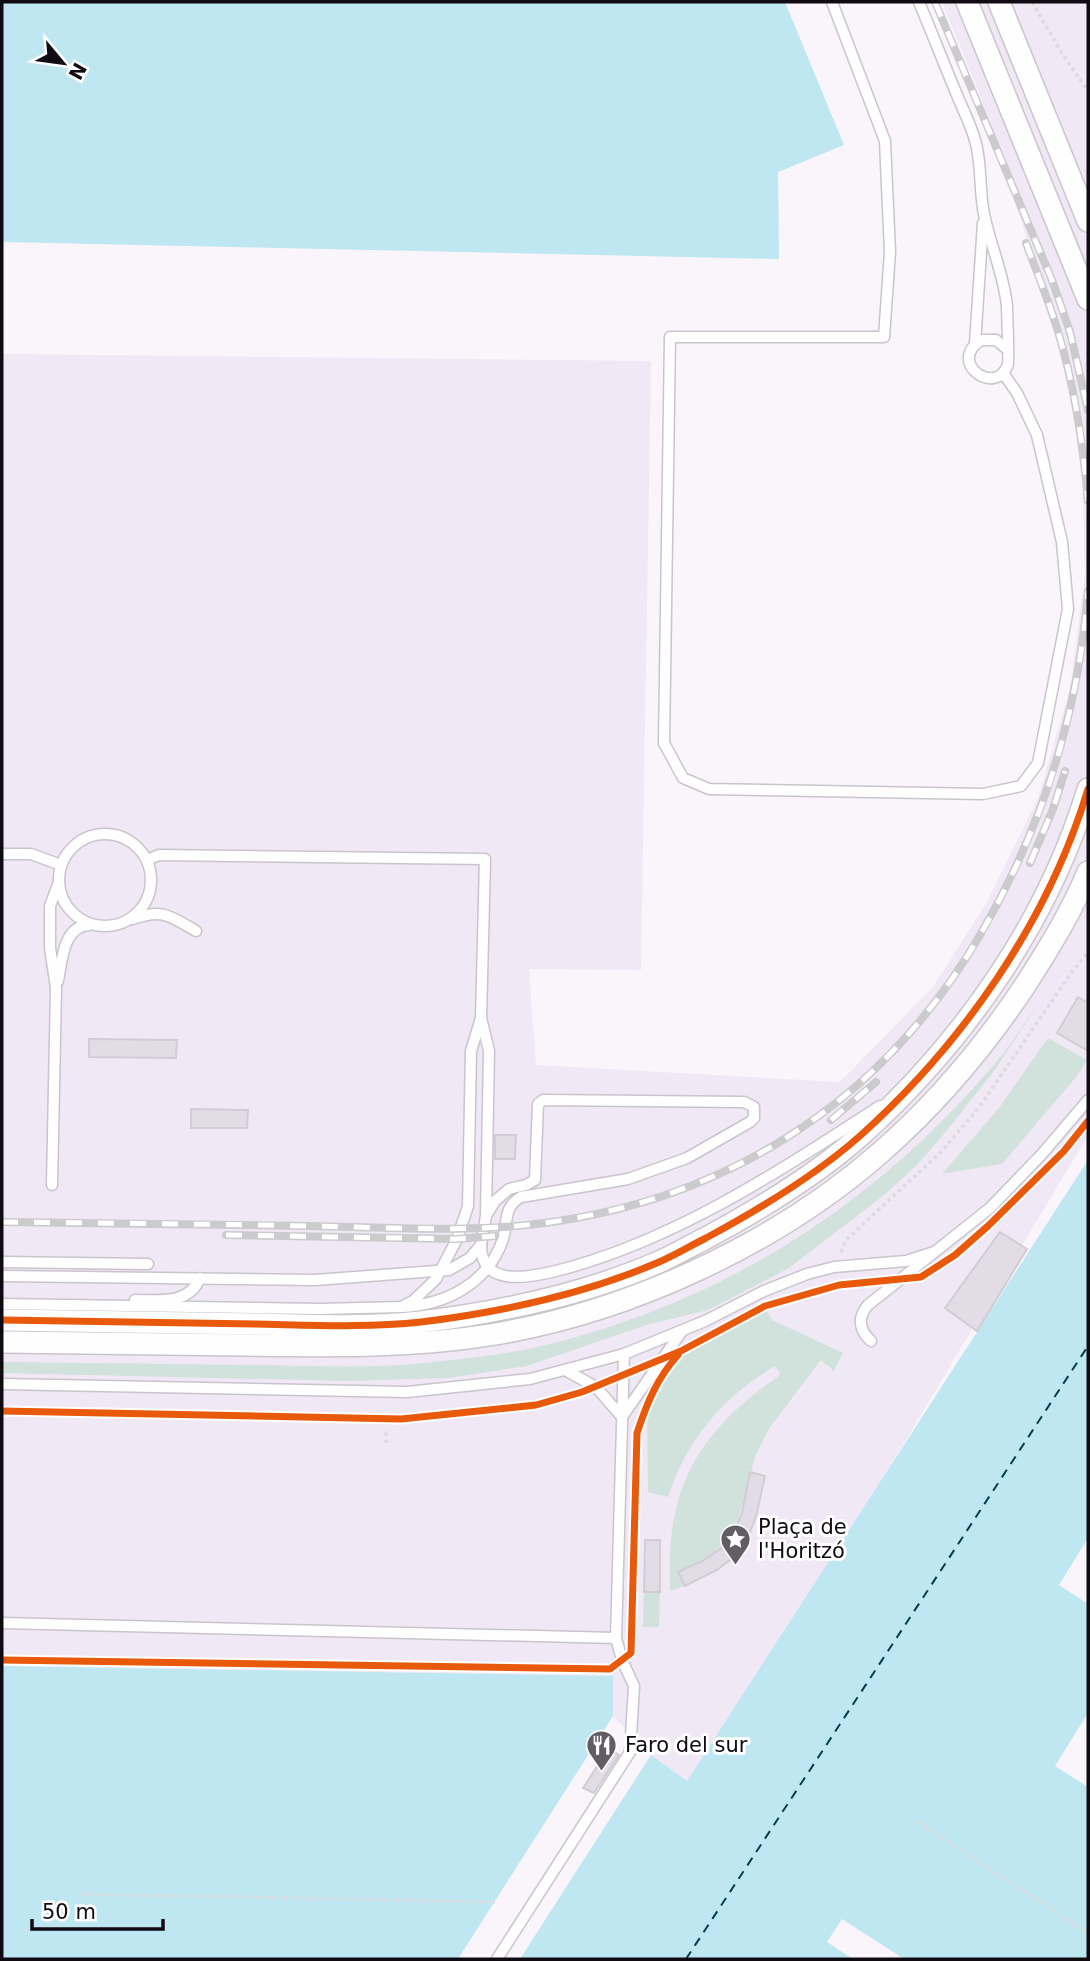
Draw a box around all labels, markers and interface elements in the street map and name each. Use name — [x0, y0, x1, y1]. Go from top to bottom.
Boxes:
north arrow — [28, 28, 98, 98]
text: N — [64, 59, 91, 84]
place label: Plaça de l'Horitzó — [758, 1515, 847, 1563]
place icon: Plaça de l'Horitzó — [718, 1522, 752, 1566]
restaurant icon: Faro del sur — [585, 1728, 619, 1772]
place label: Faro del sur — [625, 1733, 748, 1757]
scale bar — [32, 1888, 163, 1932]
text: 50 m — [42, 1900, 96, 1924]

